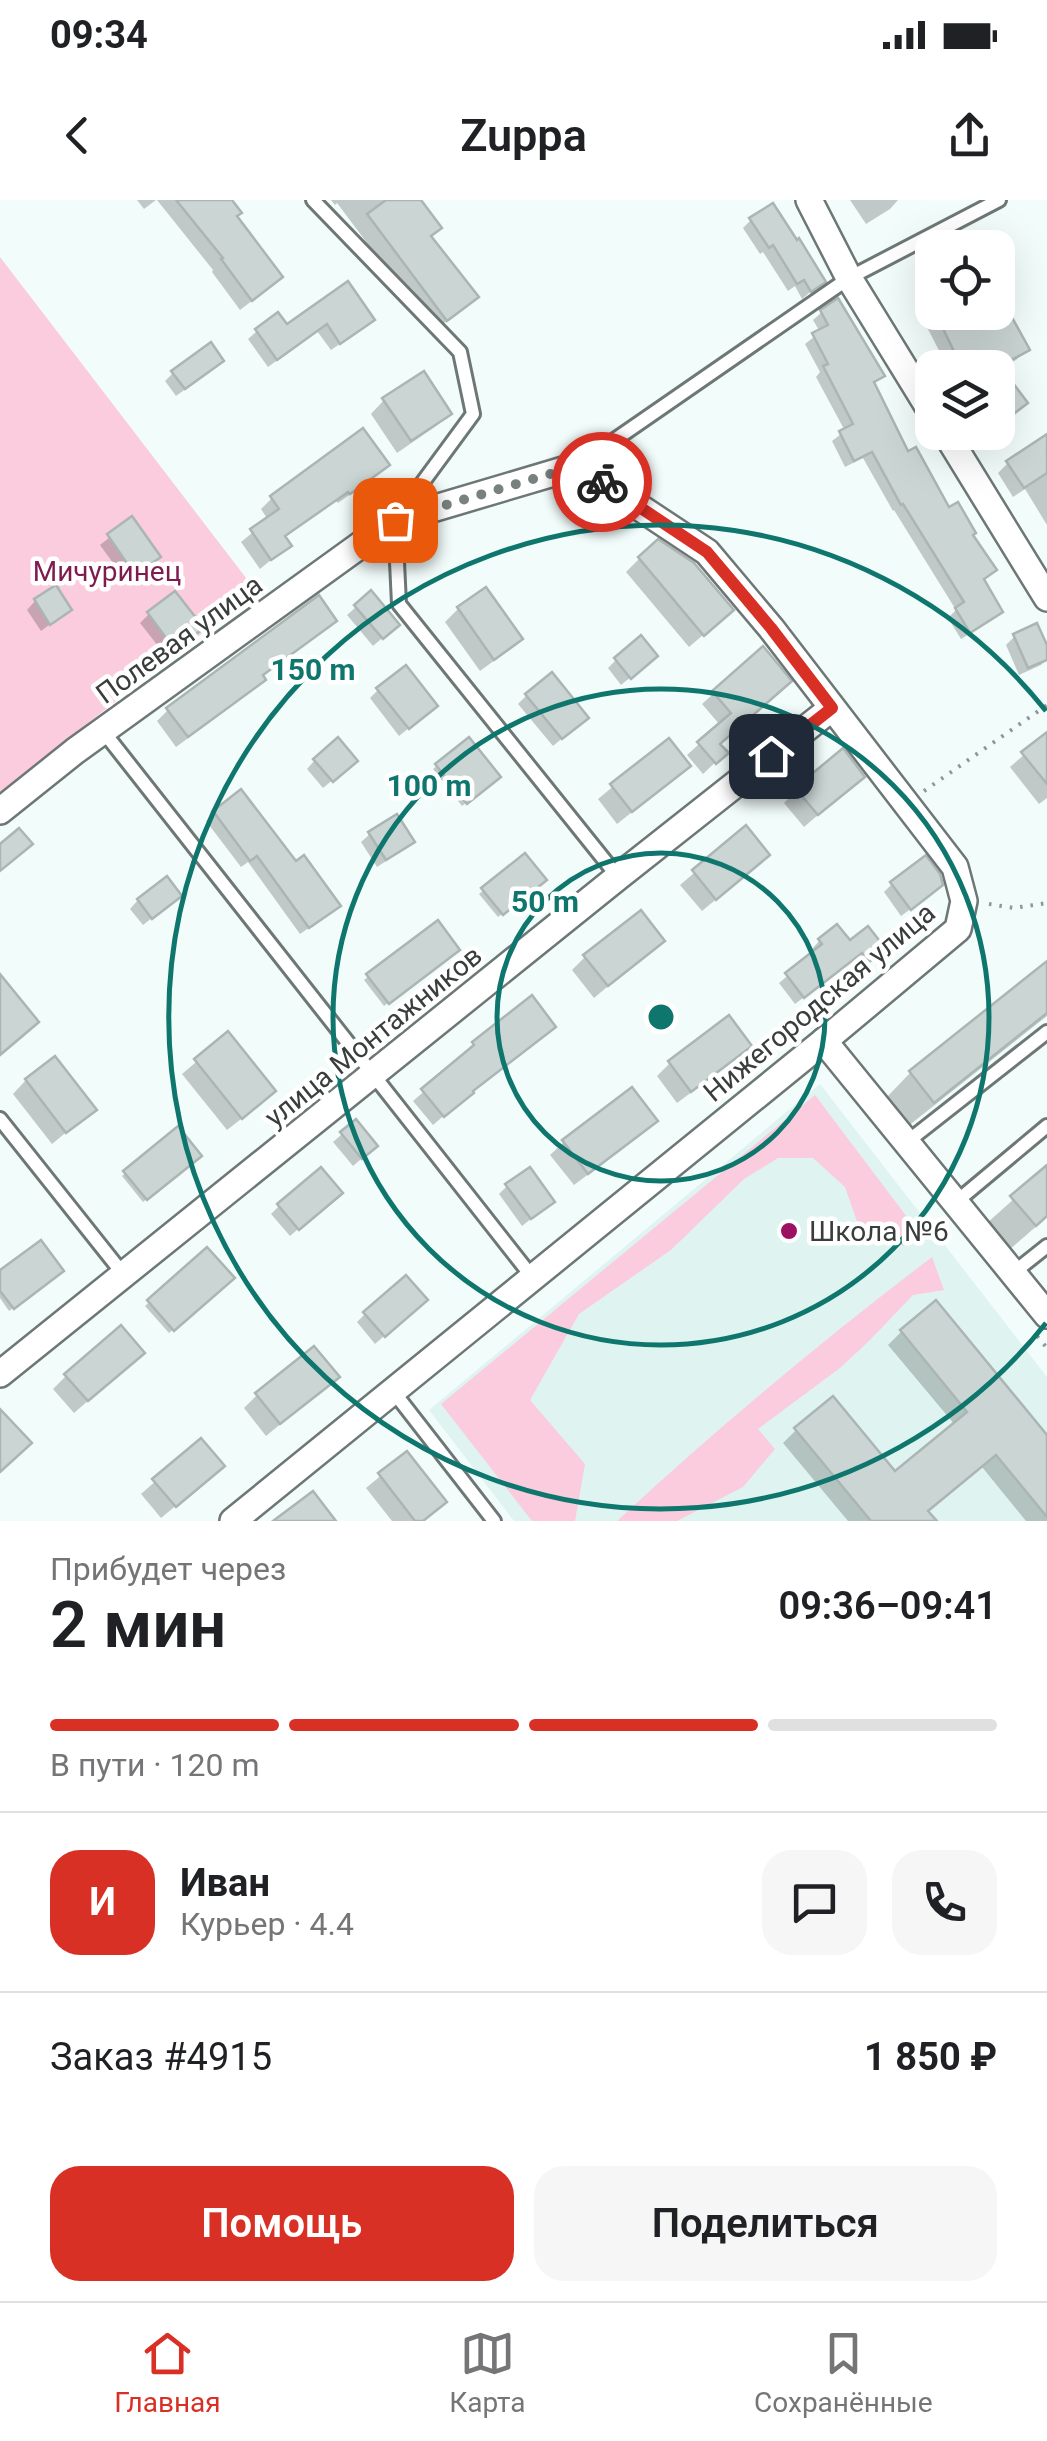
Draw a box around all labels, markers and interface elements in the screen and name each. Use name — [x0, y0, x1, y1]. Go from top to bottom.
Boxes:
text: 09:34 — [50, 13, 148, 57]
icon: back — [50, 108, 105, 163]
icon: share — [942, 108, 997, 163]
text: Zuppa — [460, 109, 587, 162]
map controls — [915, 230, 1015, 450]
button: locate — [915, 230, 1015, 330]
button: layers — [915, 350, 1015, 450]
courier — [552, 432, 652, 532]
icon: bike — [575, 455, 630, 510]
pin — [353, 478, 438, 563]
icon: bag — [368, 493, 423, 548]
park label: Мичуринец — [33, 555, 181, 588]
street label: Полевая улица — [90, 568, 269, 711]
text: 150 m — [270, 652, 356, 687]
pin — [729, 714, 814, 799]
icon: home — [744, 729, 799, 784]
text: 100 m — [386, 768, 472, 803]
text: 50 m — [511, 884, 579, 919]
street label: Нижегородская улица — [697, 896, 942, 1109]
street label: улица Монтажников — [258, 939, 488, 1134]
centre of rings — [643, 999, 679, 1035]
place label: Школа №6 — [809, 1215, 949, 1248]
marker: Школа №6 — [778, 1220, 800, 1242]
text: Прибудет через — [50, 1550, 286, 1588]
text: 09:36–09:41 — [778, 1584, 997, 1628]
text: 2 мин — [50, 1587, 226, 1663]
text: В пути · 120 m — [50, 1746, 260, 1784]
button: chat — [762, 1850, 867, 1955]
button: phone — [892, 1850, 997, 1955]
text: Иван — [180, 1861, 270, 1905]
text: И — [89, 1880, 116, 1924]
text: Курьер · 4.4 — [180, 1905, 354, 1943]
text: Заказ #4915 — [50, 2035, 272, 2079]
text: 1 850 ₽ — [864, 2035, 997, 2079]
button: Помощь — [50, 2166, 514, 2281]
button: Поделиться — [534, 2166, 997, 2281]
tab: Главная — [114, 2326, 221, 2419]
tab: Карта — [449, 2326, 526, 2419]
tab: Сохранённые — [754, 2326, 933, 2419]

